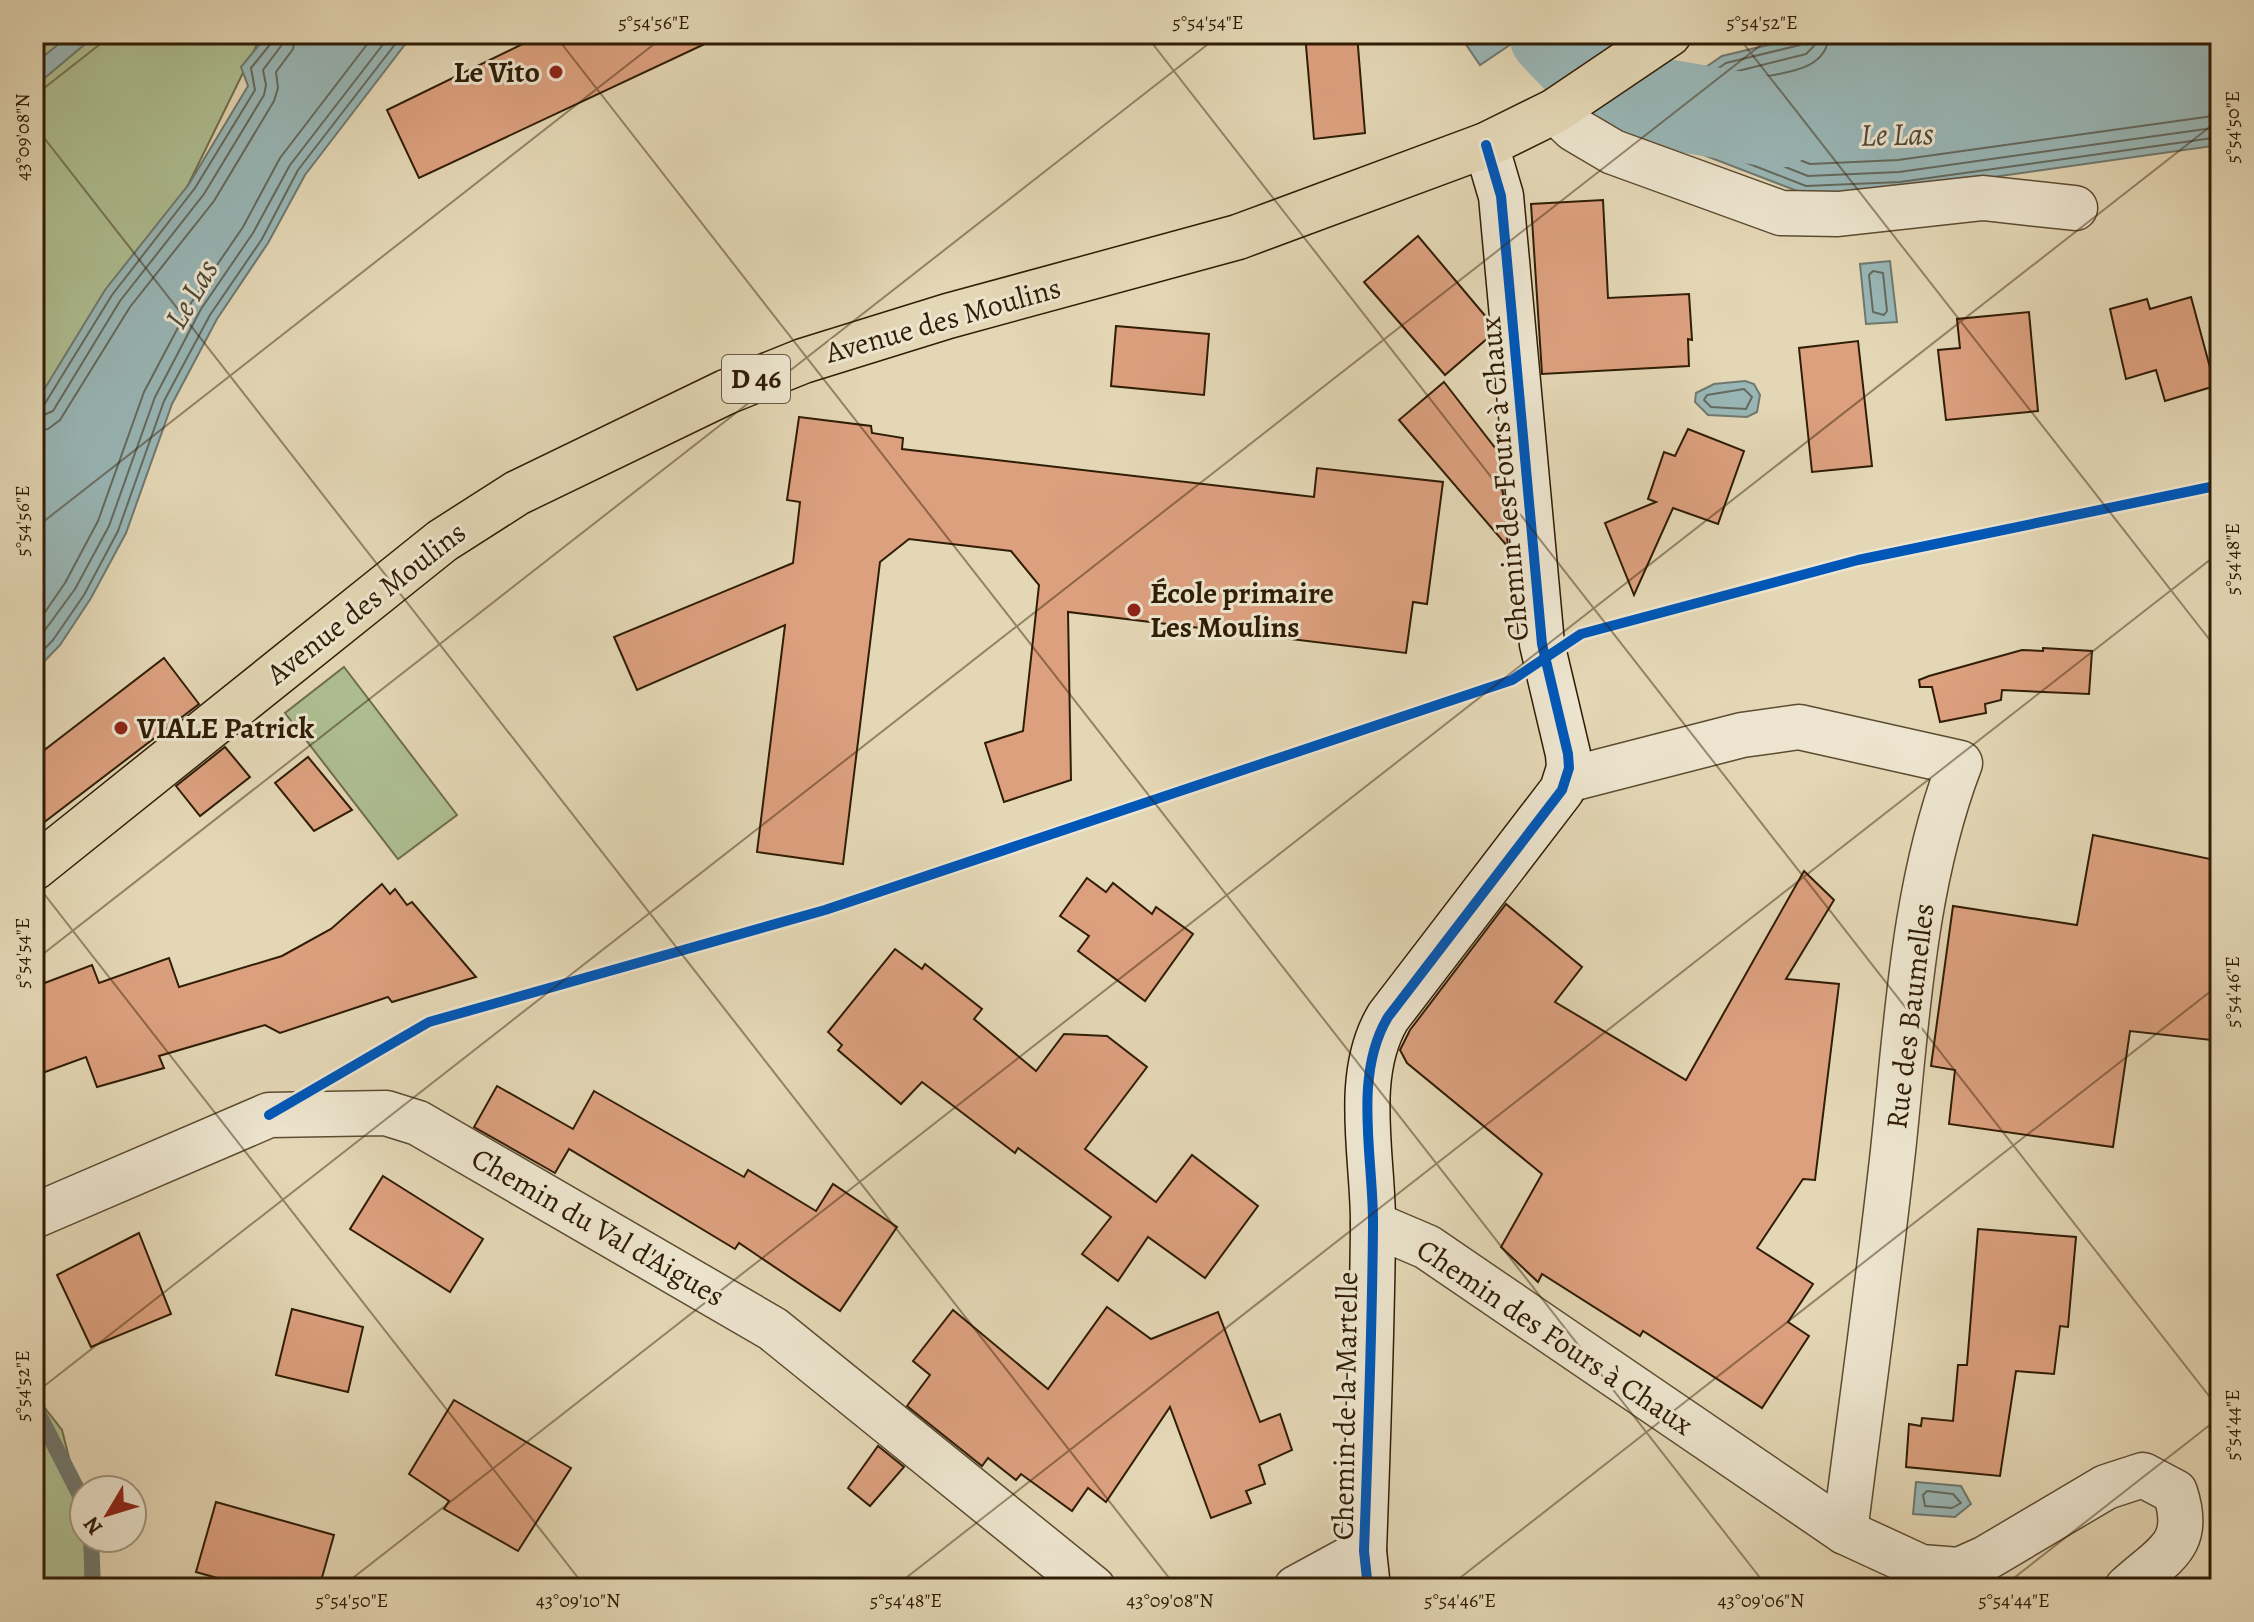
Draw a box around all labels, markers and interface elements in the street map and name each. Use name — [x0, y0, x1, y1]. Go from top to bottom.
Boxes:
text: 5°54'56"E — [618, 9, 690, 36]
text: 5°54'54"E — [1172, 9, 1244, 36]
text: 5°54'52"E — [1726, 9, 1798, 36]
place label: Le Vito — [454, 52, 540, 92]
marker: Le Vito — [547, 63, 565, 81]
text: 5°54'50"E — [2219, 91, 2246, 163]
text: 43°09'08"N — [9, 93, 36, 181]
water label: Le Las — [1860, 111, 1934, 157]
water label: Le Las — [154, 251, 229, 337]
street label: Avenue des Moulins — [820, 267, 1065, 373]
street label: Chemin des Fours à Chaux — [1470, 315, 1538, 643]
road number: D 46 — [722, 355, 790, 403]
text: 5°54'56"E — [9, 485, 36, 557]
street label: Avenue des Moulins — [257, 512, 474, 694]
text: 5°54'48"E — [2219, 523, 2246, 595]
place label: École primaire Les Moulins — [1150, 573, 1334, 647]
marker: École primaire Les Moulins — [1125, 601, 1143, 619]
place label: VIALE Patrick — [136, 708, 315, 748]
marker: VIALE Patrick — [112, 719, 130, 737]
street label: Rue des Baumelles — [1876, 901, 1944, 1131]
text: 5°54'54"E — [9, 917, 36, 989]
text: 5°54'46"E — [2219, 956, 2246, 1028]
street label: Chemin du Val d'Aigues — [464, 1138, 732, 1316]
street label: Chemin des Fours à Chaux — [1409, 1229, 1701, 1445]
street label: Chemin de la Martelle — [1323, 1271, 1367, 1541]
text: 5°54'52"E — [9, 1350, 36, 1422]
text: 5°54'44"E — [2219, 1389, 2246, 1461]
north arrow — [68, 1474, 148, 1554]
text: N — [76, 1510, 110, 1541]
text: 5°54'50"E — [316, 1587, 388, 1614]
text: 43°09'10"N — [536, 1587, 620, 1614]
text: 5°54'48"E — [870, 1587, 942, 1614]
text: 43°09'08"N — [1126, 1587, 1214, 1614]
text: 5°54'46"E — [1424, 1587, 1496, 1614]
text: 43°09'06"N — [1718, 1587, 1804, 1614]
text: 5°54'44"E — [1978, 1587, 2050, 1614]

